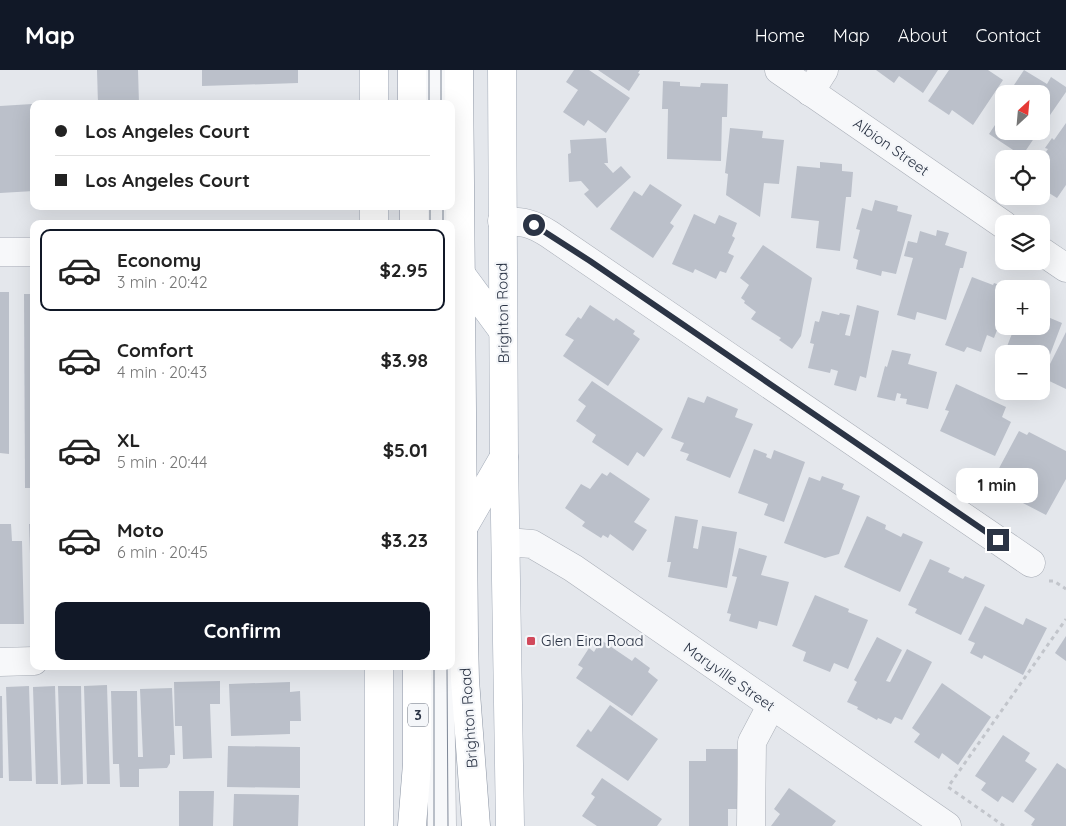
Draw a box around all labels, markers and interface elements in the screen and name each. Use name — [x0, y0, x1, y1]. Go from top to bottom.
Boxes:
text: Map — [25, 20, 75, 50]
text: Home — [755, 24, 805, 47]
text: Map — [833, 24, 870, 47]
text: About — [898, 24, 948, 47]
text: Contact — [976, 24, 1041, 47]
north arrow — [995, 85, 1050, 140]
map controls — [995, 85, 1050, 400]
street label: Albion Street — [850, 113, 933, 180]
text: Los Angeles Court — [85, 119, 250, 143]
button: locate — [995, 150, 1050, 205]
text: Los Angeles Court — [85, 168, 250, 192]
route start — [523, 214, 545, 236]
button: layers — [995, 215, 1050, 270]
icon: car — [57, 248, 102, 293]
text: Economy — [117, 248, 201, 272]
text: $2.95 — [379, 258, 428, 282]
street label: Brighton Road — [492, 263, 513, 364]
text: 3 min · 20:42 — [117, 272, 208, 292]
button: + — [995, 280, 1050, 335]
icon: car — [57, 338, 102, 383]
text: Comfort — [117, 338, 194, 362]
button: − — [995, 345, 1050, 400]
text: $3.98 — [381, 348, 428, 372]
text: 4 min · 20:43 — [117, 362, 207, 382]
icon: car — [57, 428, 102, 473]
text: XL — [117, 428, 140, 452]
text: $5.01 — [383, 438, 428, 462]
text: 5 min · 20:44 — [117, 452, 207, 472]
callout: 1 min — [957, 468, 1039, 502]
text: 1 min — [978, 475, 1016, 495]
icon: car — [57, 518, 102, 563]
text: Moto — [117, 518, 164, 542]
text: $3.23 — [381, 528, 428, 552]
route end — [987, 529, 1009, 551]
text: 6 min · 20:45 — [117, 542, 208, 562]
button: Confirm — [55, 602, 430, 660]
place label: Glen Eira Road — [541, 631, 644, 650]
marker: Glen Eira Road — [525, 635, 537, 647]
street label: Maryville Street — [680, 638, 779, 715]
street label: Brighton Road — [456, 667, 481, 769]
road number: 3 — [408, 704, 428, 726]

